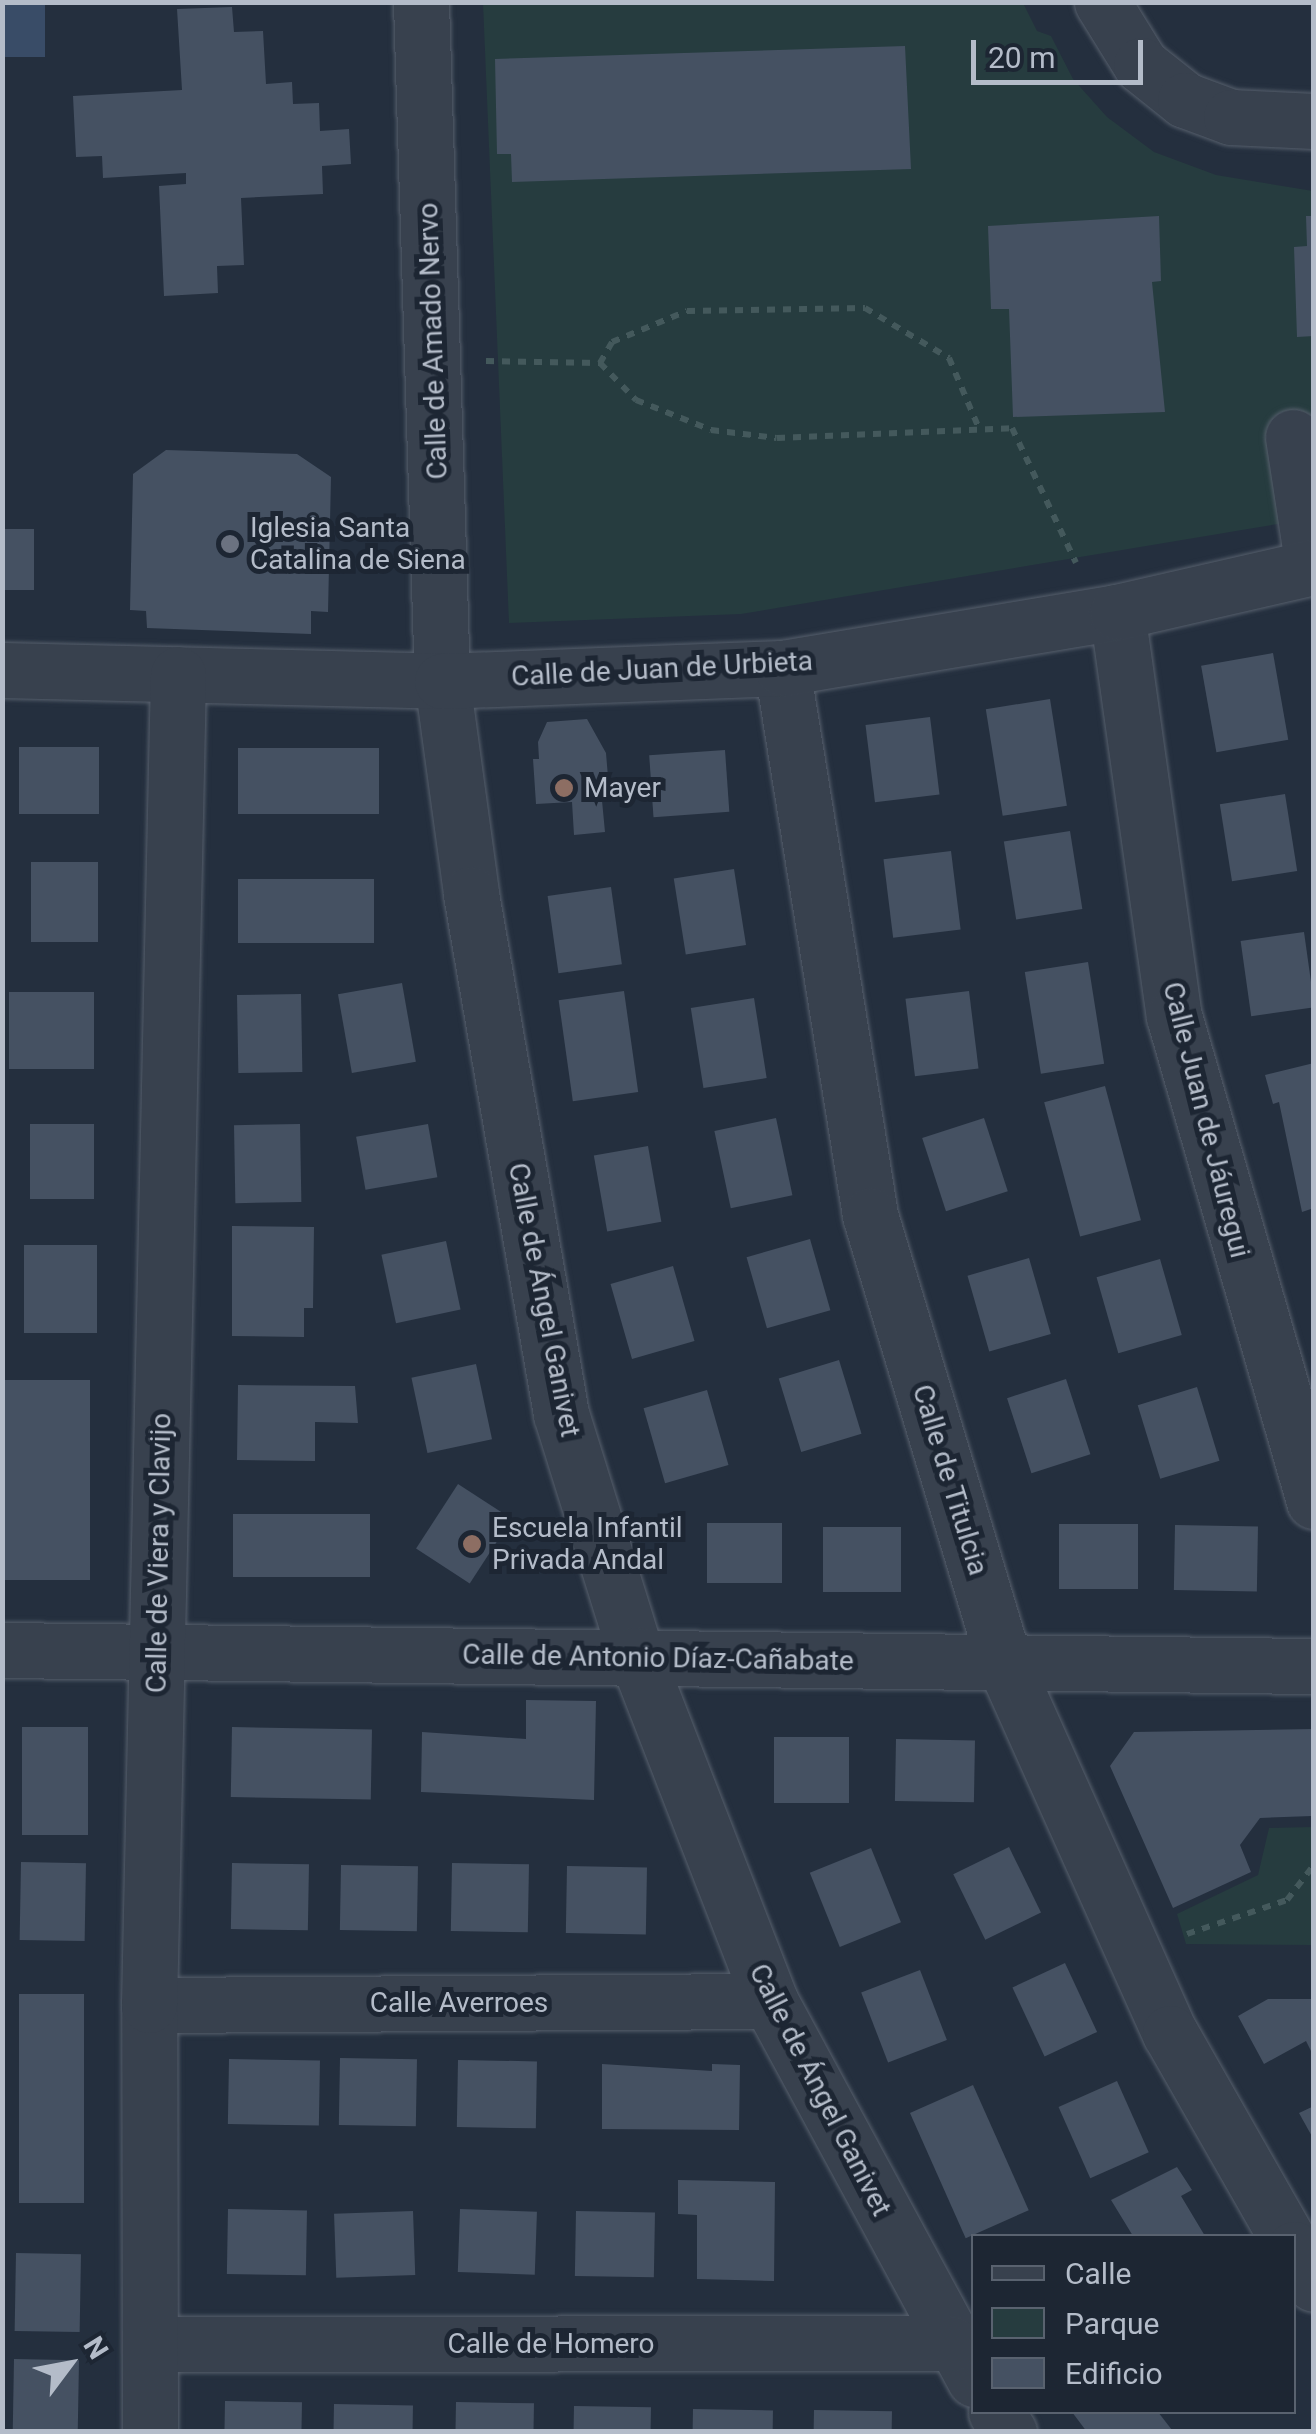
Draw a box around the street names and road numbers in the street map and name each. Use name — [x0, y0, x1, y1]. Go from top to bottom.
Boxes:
street label: Calle de Amado Nervo — [411, 202, 455, 480]
street label: Calle de Juan de Urbieta — [510, 644, 814, 694]
street label: Calle Juan de Jáuregui — [1155, 979, 1257, 1261]
street label: Calle de Ángel Ganivet — [501, 1160, 587, 1440]
street label: Calle de Titulcia — [905, 1380, 995, 1580]
street label: Calle de Viera y Clavijo — [140, 1413, 178, 1693]
street label: Calle de Antonio Díaz-Cañabate — [462, 1638, 854, 1678]
street label: Calle de Ángel Ganivet — [742, 1958, 898, 2222]
street label: Calle Averroes — [370, 1986, 548, 2020]
street label: Calle de Homero — [448, 2327, 654, 2361]

